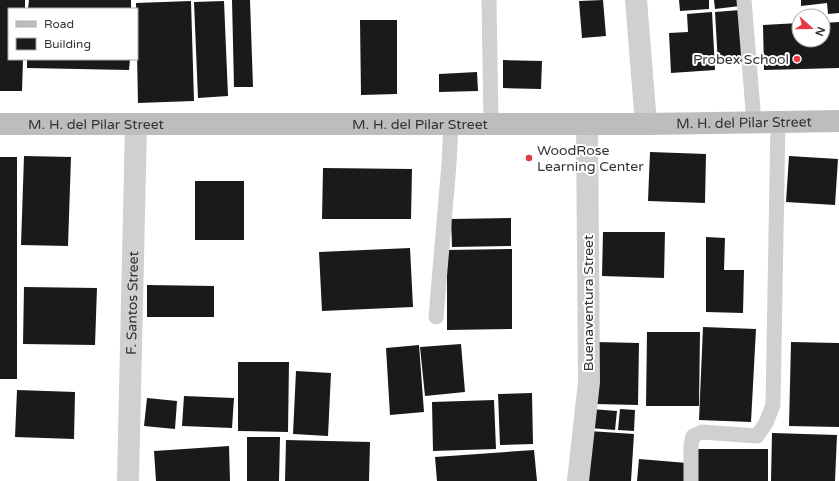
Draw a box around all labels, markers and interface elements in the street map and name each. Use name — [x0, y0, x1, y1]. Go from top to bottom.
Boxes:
legend — [8, 8, 138, 60]
north arrow — [791, 8, 831, 48]
text: Road — [44, 17, 74, 31]
text: N — [812, 25, 828, 38]
text: Building — [44, 37, 91, 51]
place label: Probex School — [693, 51, 789, 68]
marker: Probex School — [792, 54, 802, 64]
street label: M. H. del Pilar Street — [676, 113, 813, 132]
street label: M. H. del Pilar Street — [28, 116, 165, 133]
street label: M. H. del Pilar Street — [352, 116, 489, 133]
place label: WoodRose Learning Center — [537, 142, 644, 175]
marker: WoodRose Learning Center — [524, 153, 534, 163]
street label: Buenaventura Street — [580, 234, 597, 371]
street label: F. Santos Street — [122, 250, 142, 355]

